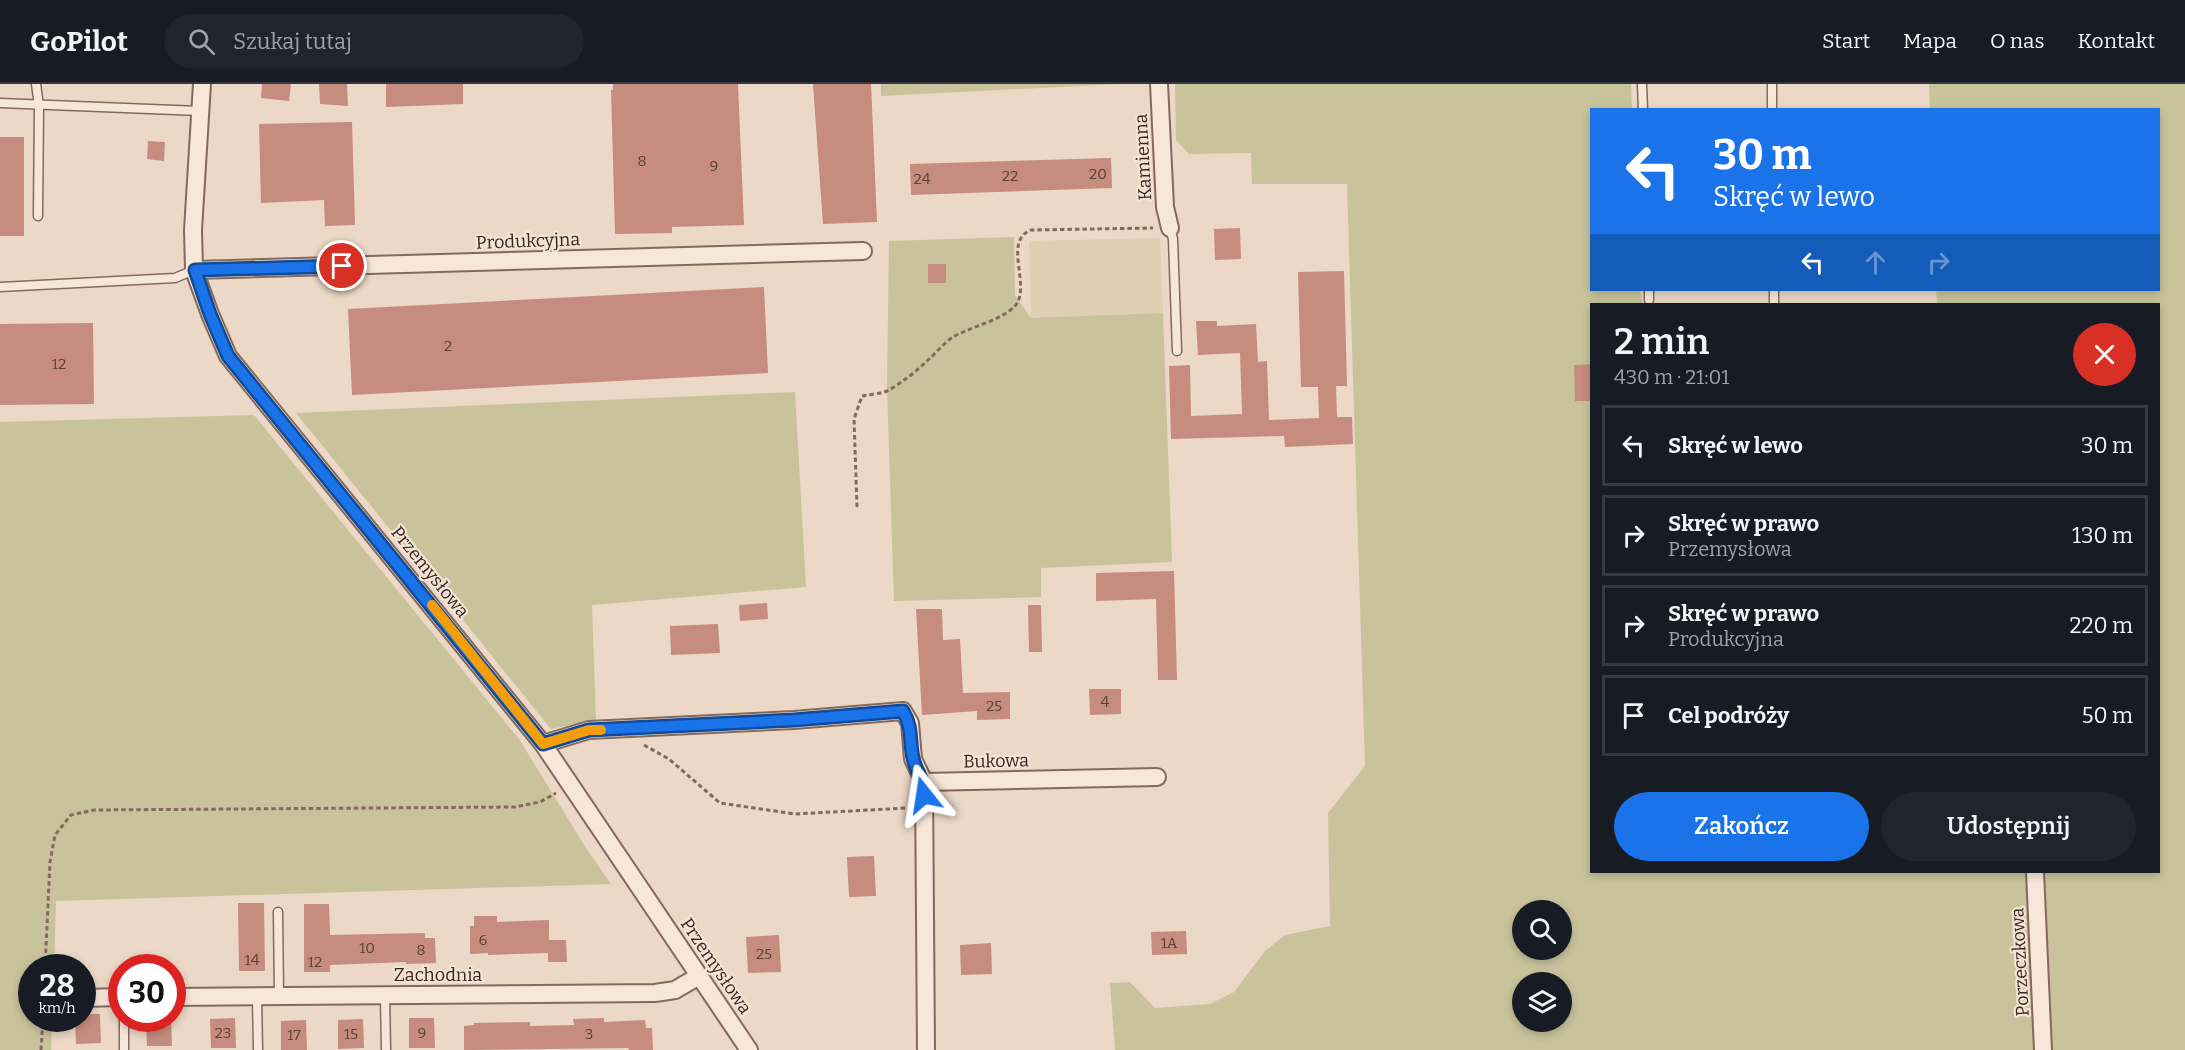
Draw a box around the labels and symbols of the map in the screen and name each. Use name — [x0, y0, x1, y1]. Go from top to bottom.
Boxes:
street label: Kamienna — [1130, 113, 1156, 201]
house number: 8 — [637, 152, 647, 170]
house number: 9 — [710, 157, 718, 175]
house number: 20 — [1089, 165, 1107, 183]
house number: 22 — [1002, 167, 1018, 185]
house number: 24 — [914, 170, 931, 188]
street label: Produkcyjna — [476, 228, 581, 254]
pin — [316, 240, 367, 291]
house number: 2 — [444, 337, 452, 355]
house number: 12 — [52, 355, 66, 373]
street label: Przemysłowa — [386, 522, 474, 622]
house number: 4 — [1101, 693, 1110, 711]
house number: 25 — [986, 697, 1002, 715]
street label: Bukowa — [963, 749, 1029, 773]
position arrow — [892, 763, 956, 827]
street label: Porzeczkowa — [2006, 907, 2034, 1017]
street label: Przemysłowa — [676, 914, 756, 1018]
house number: 6 — [479, 931, 488, 949]
house number: 1A — [1161, 934, 1178, 952]
house number: 10 — [359, 939, 375, 957]
house number: 8 — [416, 941, 426, 959]
house number: 25 — [756, 945, 772, 963]
house number: 14 — [245, 951, 260, 969]
house number: 12 — [308, 953, 322, 971]
speed limit sign: 30 — [108, 954, 186, 1032]
street label: Zachodnia — [394, 964, 482, 986]
house number: 23 — [215, 1024, 231, 1042]
house number: 9 — [418, 1024, 426, 1042]
house number: 15 — [344, 1025, 358, 1043]
house number: 3 — [585, 1025, 593, 1043]
house number: 17 — [287, 1026, 301, 1044]

